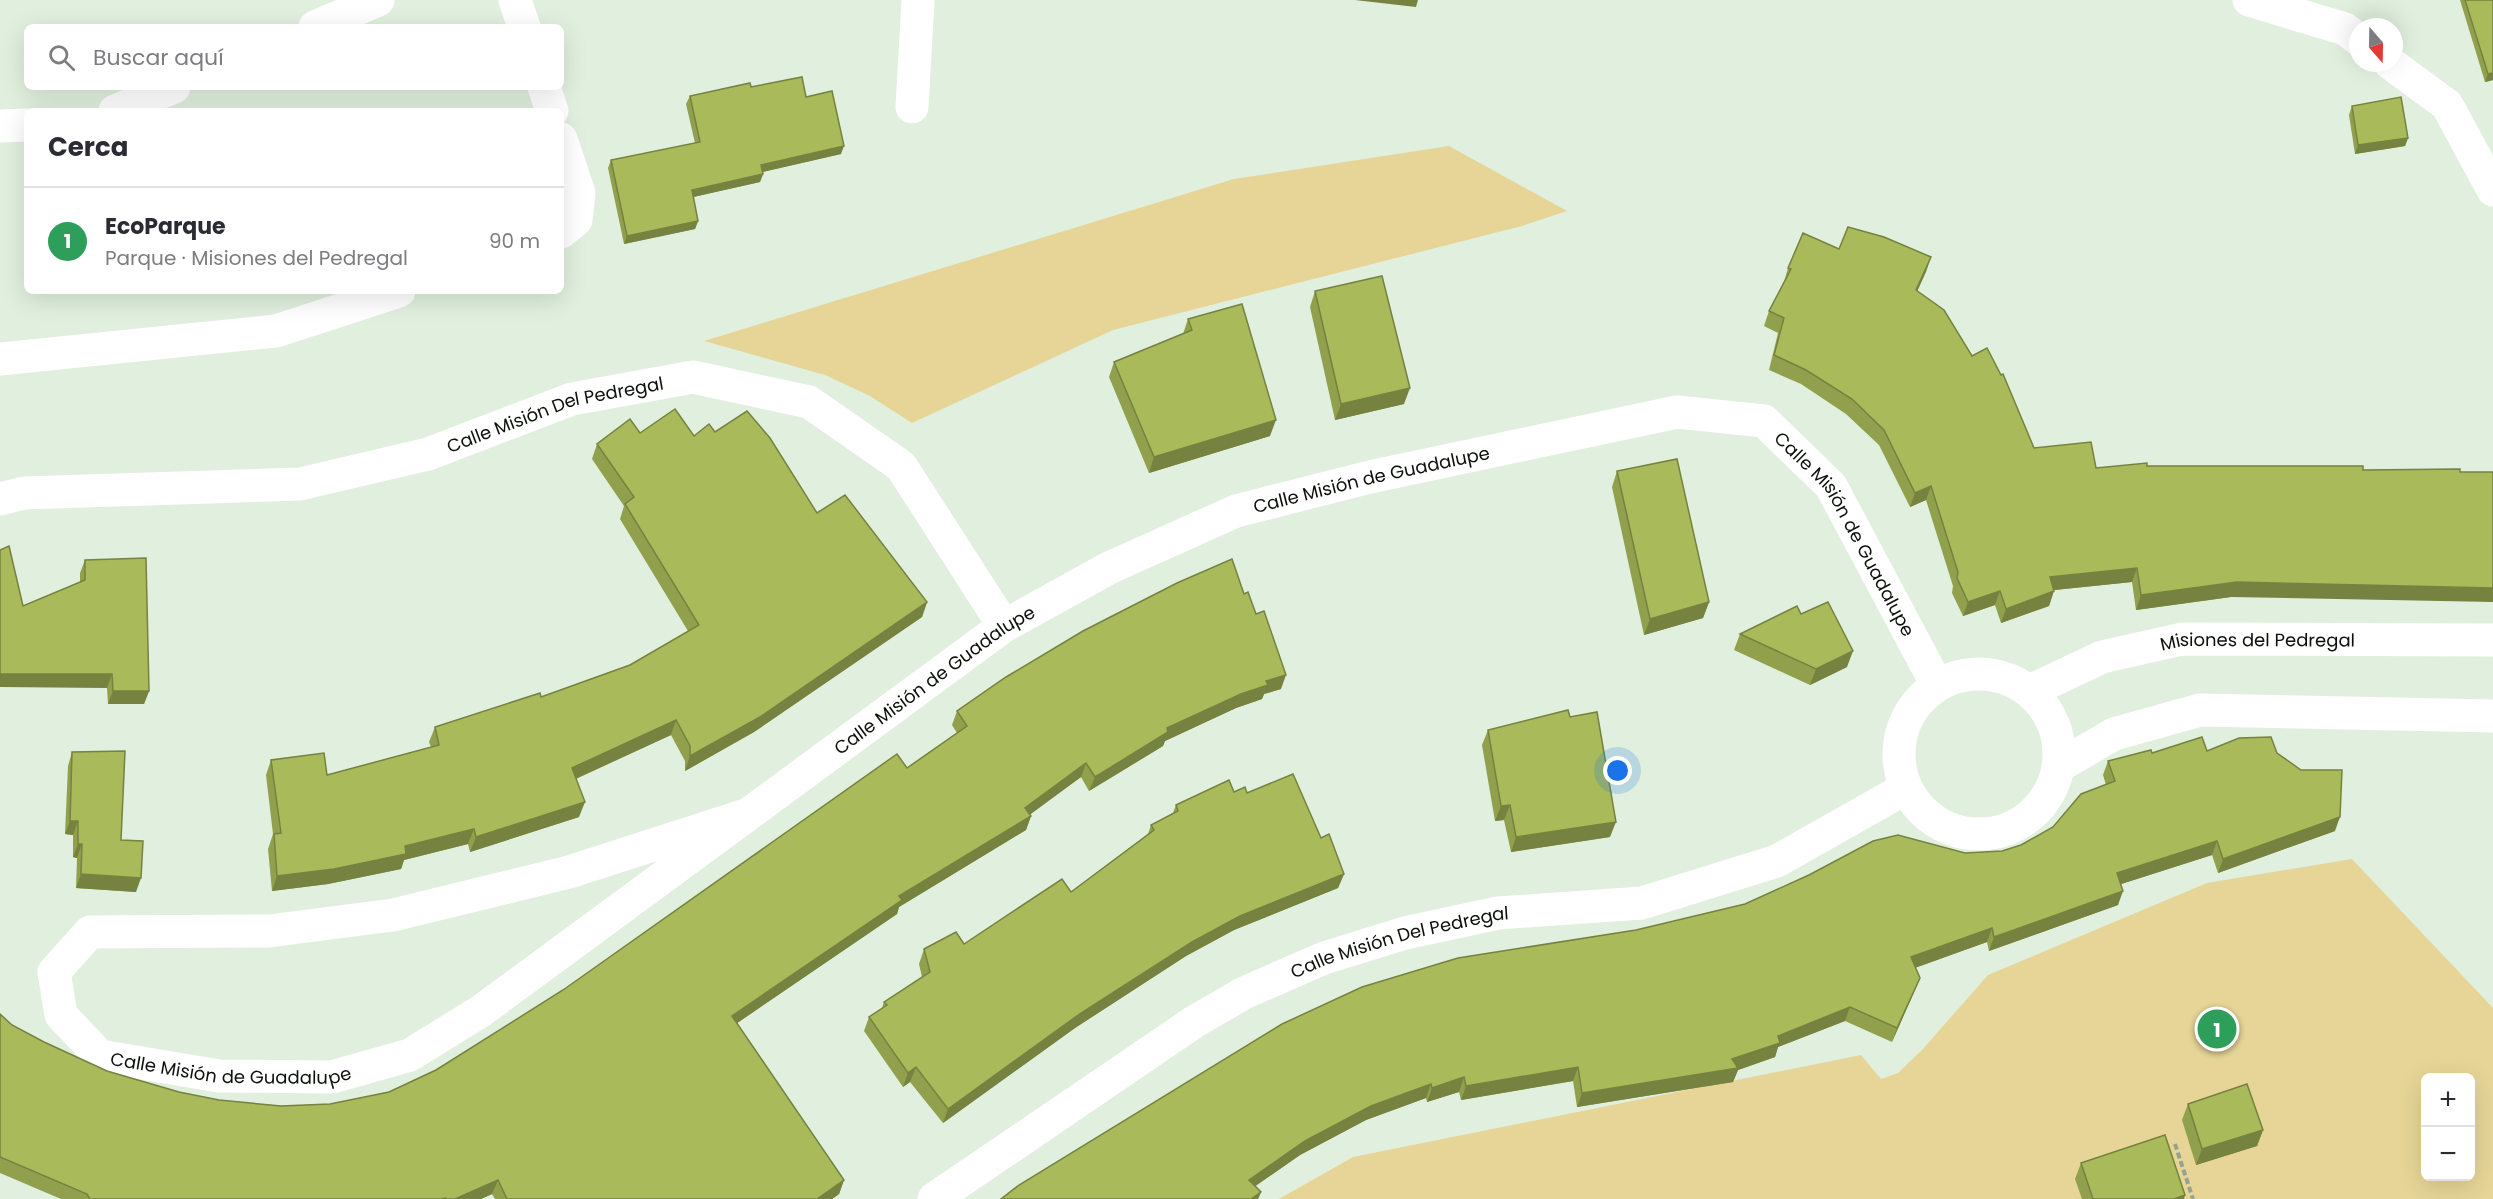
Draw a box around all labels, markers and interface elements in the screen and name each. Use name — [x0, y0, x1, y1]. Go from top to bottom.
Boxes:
north arrow — [2349, 18, 2403, 72]
search box — [24, 24, 564, 90]
icon: search — [45, 41, 78, 74]
text: Buscar aquí — [93, 42, 224, 73]
text: Cerca — [48, 129, 128, 165]
text: EcoParque — [105, 211, 226, 242]
text: 1 — [64, 227, 71, 255]
text: 90 m — [489, 227, 540, 255]
text: Parque · Misiones del Pedregal — [105, 244, 408, 272]
street label: Calle Misión Del Pedregal — [443, 370, 665, 458]
street label: Calle Misión de Guadalupe — [1769, 426, 1921, 640]
street label: Calle Misión de Guadalupe — [1250, 440, 1492, 519]
street label: Calle Misión de Guadalupe — [828, 599, 1039, 760]
street label: Misiones del Pedregal — [2158, 626, 2355, 656]
your location — [1603, 756, 1632, 785]
street label: Calle Misión Del Pedregal — [1286, 900, 1509, 984]
pin: 1 — [2198, 1006, 2236, 1052]
street label: Calle Misión de Guadalupe — [109, 1045, 354, 1090]
map controls — [2421, 1073, 2475, 1181]
button: + — [2421, 1073, 2475, 1127]
button: − — [2421, 1127, 2475, 1181]

